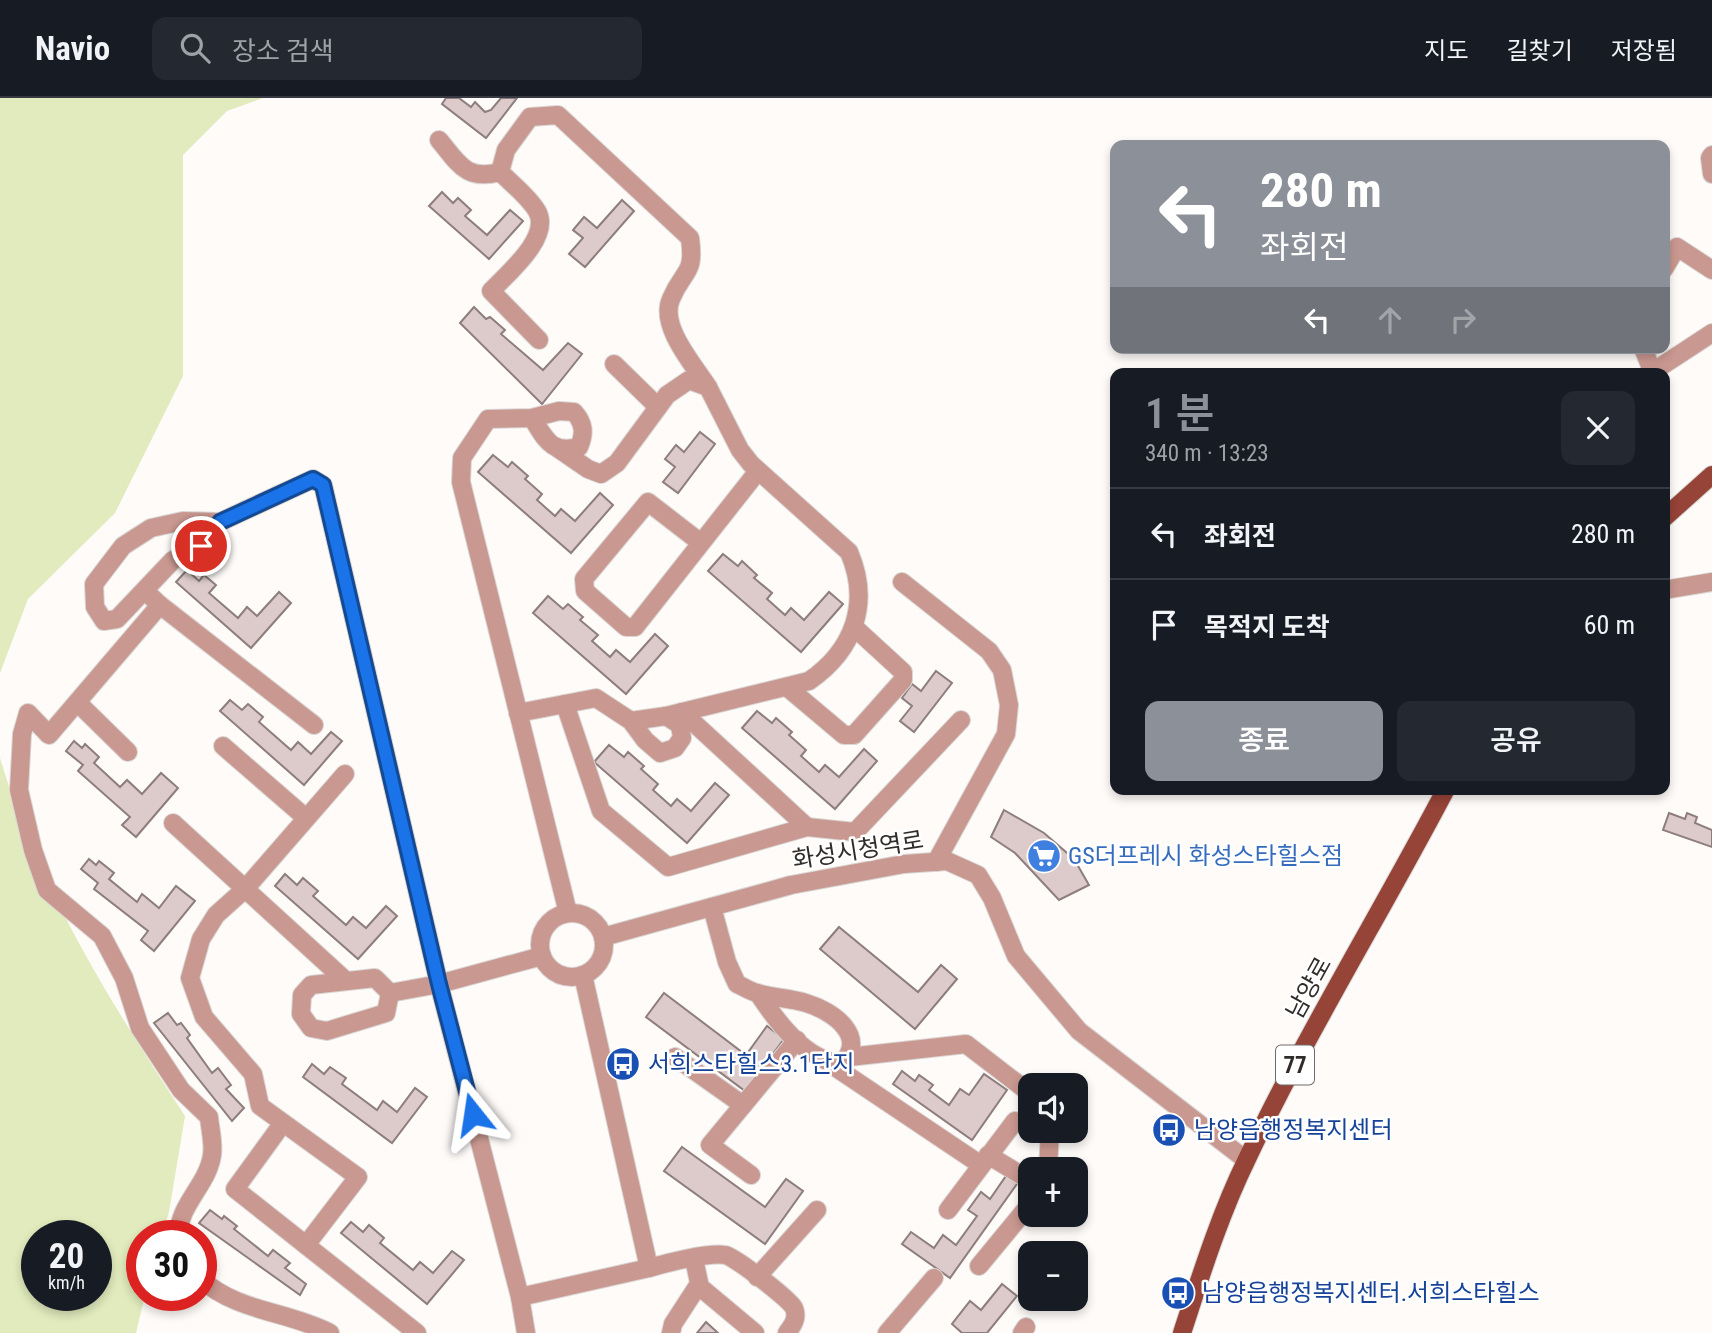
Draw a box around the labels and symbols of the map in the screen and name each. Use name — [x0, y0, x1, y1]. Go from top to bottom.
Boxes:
pin — [171, 516, 231, 576]
street label: 화성시청역로 — [790, 826, 926, 874]
supermarket icon: GS더프레시 화성스타힐스점 — [1025, 837, 1063, 875]
place label: GS더프레시 화성스타힐스점 — [1068, 842, 1343, 870]
street label: 남양로 — [1281, 952, 1337, 1024]
bus stop icon: 서희스타힐스3.1단지 — [604, 1045, 642, 1083]
road number: 77 — [1276, 1046, 1314, 1084]
place label: 서희스타힐스3.1단지 — [648, 1050, 855, 1078]
position arrow — [436, 1077, 510, 1151]
bus stop icon: 남양읍행정복지센터 — [1150, 1111, 1188, 1149]
place label: 남양읍행정복지센터 — [1194, 1116, 1393, 1144]
speed limit sign: 30 — [126, 1220, 217, 1311]
bus stop icon: 남양읍행정복지센터.서희스타힐스 — [1159, 1274, 1197, 1312]
place label: 남양읍행정복지센터.서희스타힐스 — [1202, 1279, 1540, 1307]

